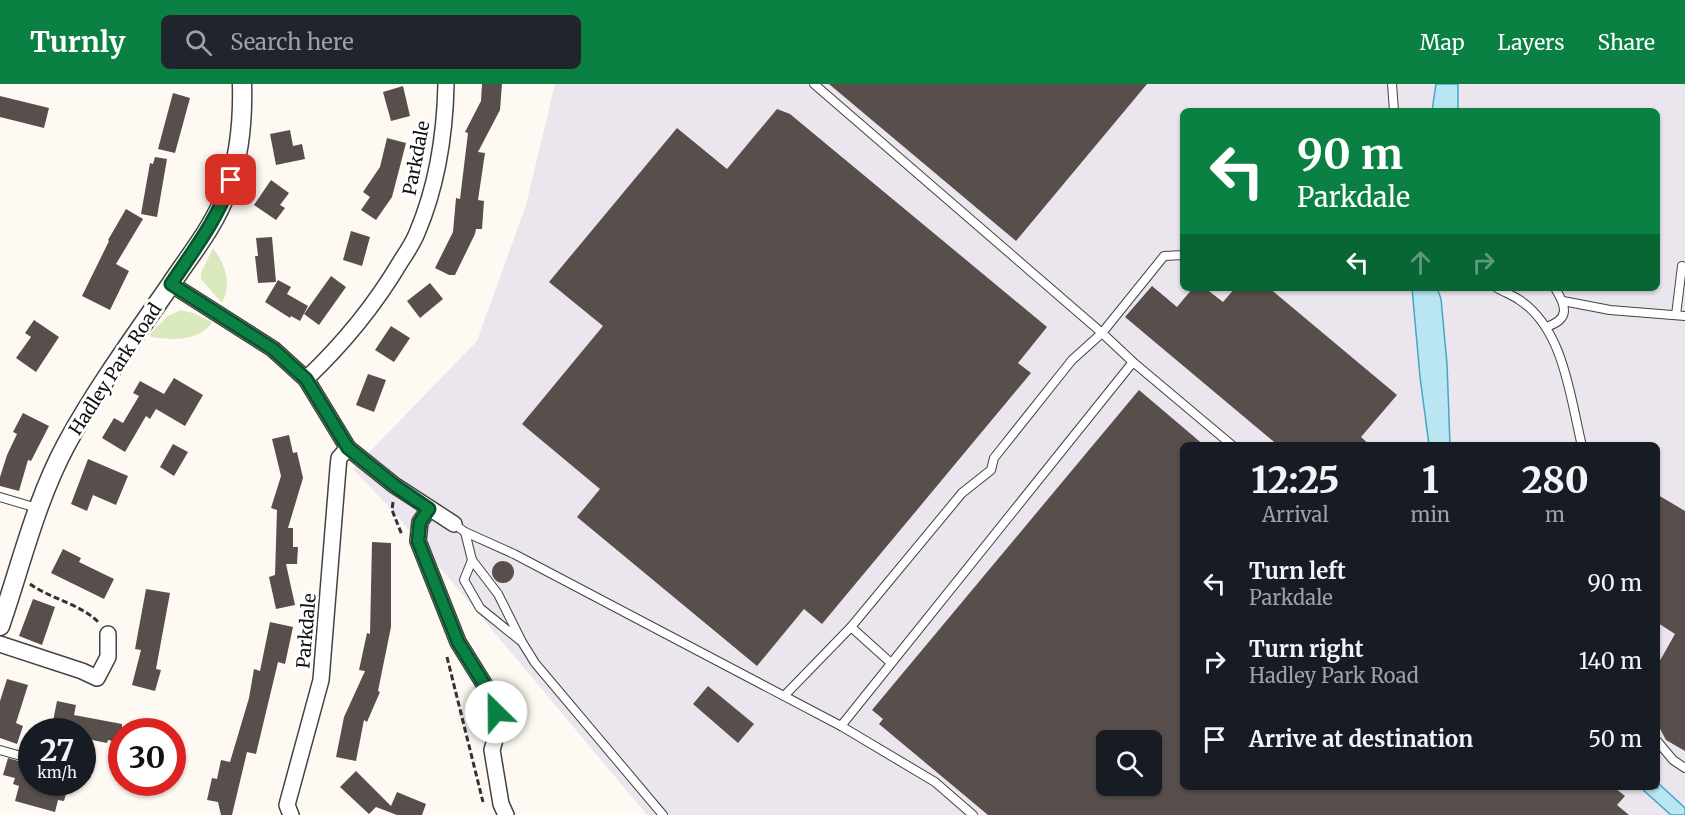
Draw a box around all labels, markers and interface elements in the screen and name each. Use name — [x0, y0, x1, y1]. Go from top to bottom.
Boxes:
search box — [161, 15, 581, 69]
text: Turnly — [30, 24, 125, 60]
icon: search — [182, 26, 215, 59]
text: Search here — [230, 28, 354, 56]
text: Map — [1420, 29, 1465, 56]
text: Layers — [1498, 29, 1565, 56]
text: Share — [1598, 29, 1655, 56]
street label: Parkdale — [398, 119, 434, 197]
text: 90 m — [1297, 128, 1403, 180]
icon: left — [1198, 132, 1276, 210]
pin — [205, 154, 256, 205]
icon: arrive — [214, 163, 247, 196]
text: Parkdale — [1297, 180, 1410, 214]
icon: left — [1341, 246, 1374, 279]
icon: ahead — [1404, 246, 1437, 279]
icon: right — [1467, 246, 1500, 279]
street label: Hadley Park Road — [64, 299, 166, 439]
text: 12:25 — [1251, 458, 1339, 503]
text: 1 — [1422, 458, 1439, 503]
text: 280 — [1521, 458, 1589, 503]
text: Arrival — [1262, 502, 1329, 527]
text: min — [1411, 502, 1450, 527]
text: m — [1545, 502, 1565, 527]
text: Turn left — [1249, 557, 1346, 585]
icon: left — [1198, 567, 1231, 600]
text: 90 m — [1587, 569, 1642, 597]
text: Parkdale — [1249, 585, 1333, 610]
street label: Parkdale — [291, 592, 321, 670]
text: Turn right — [1249, 635, 1363, 663]
icon: right — [1198, 645, 1231, 678]
text: 140 m — [1579, 647, 1642, 675]
text: Hadley Park Road — [1249, 663, 1419, 688]
position arrow — [464, 680, 528, 744]
speed limit sign: 30 — [108, 718, 186, 796]
icon: arrive — [1198, 723, 1231, 756]
text: Arrive at destination — [1249, 725, 1473, 753]
text: 50 m — [1588, 725, 1642, 753]
map controls — [1096, 730, 1162, 796]
button: search — [1096, 730, 1162, 796]
text: 27 — [40, 731, 74, 769]
text: km/h — [37, 763, 77, 782]

